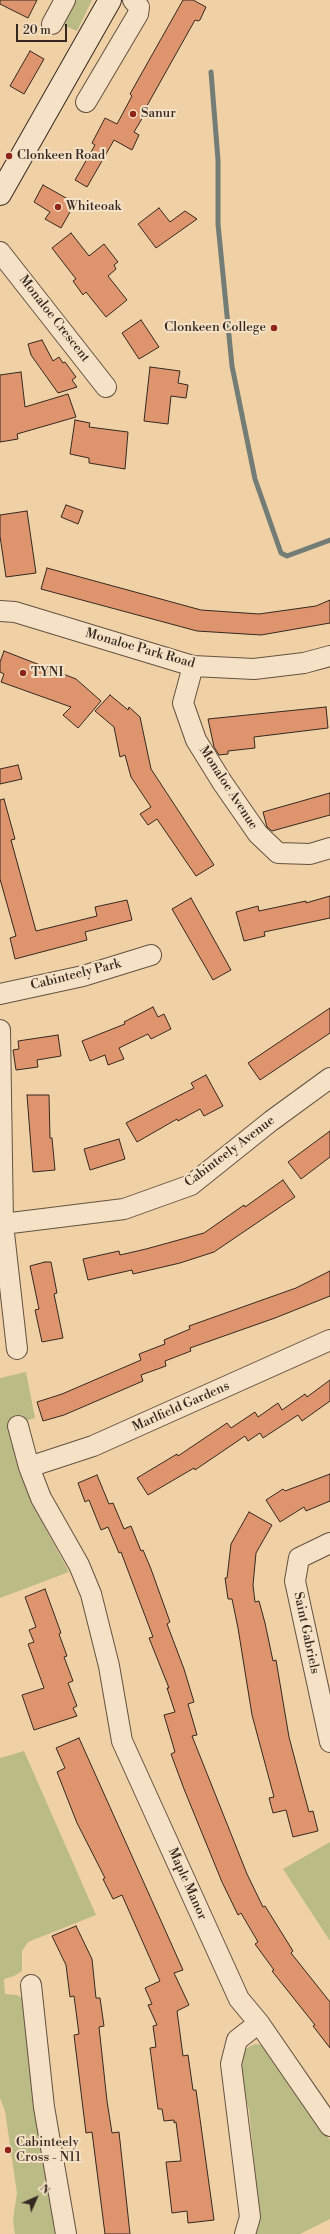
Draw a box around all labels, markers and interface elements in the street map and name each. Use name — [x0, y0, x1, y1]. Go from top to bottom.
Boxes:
scale bar — [18, 16, 69, 42]
text: 20 m — [23, 23, 51, 38]
place label: Sanur — [141, 106, 176, 122]
marker: Sanur — [128, 109, 138, 119]
place label: Clonkeen Road — [17, 148, 105, 164]
marker: Clonkeen Road — [4, 151, 14, 161]
place label: Whiteoak — [66, 199, 121, 215]
marker: Whiteoak — [53, 202, 63, 212]
street label: Monaloe Crescent — [15, 273, 93, 365]
place label: Clonkeen College — [164, 320, 266, 336]
marker: Clonkeen College — [269, 323, 279, 333]
street label: Monaloe Park Road — [83, 626, 197, 672]
place label: TYNI — [31, 665, 63, 681]
marker: TYNI — [18, 668, 28, 678]
street label: Monaloe Avenue — [195, 743, 261, 833]
street label: Cabinteely Park — [29, 956, 123, 994]
street label: Cabinteely Avenue — [182, 1113, 278, 1191]
street label: Marlfield Gardens — [130, 1379, 232, 1435]
street label: Saint Gabriels — [290, 1591, 322, 1675]
street label: Maple Manor — [164, 1845, 210, 1923]
place label: Cabinteely Cross - N11 — [16, 2135, 81, 2166]
marker: Cabinteely Cross - N11 — [3, 2145, 13, 2155]
north arrow — [16, 2178, 56, 2218]
text: N — [36, 2181, 53, 2198]

